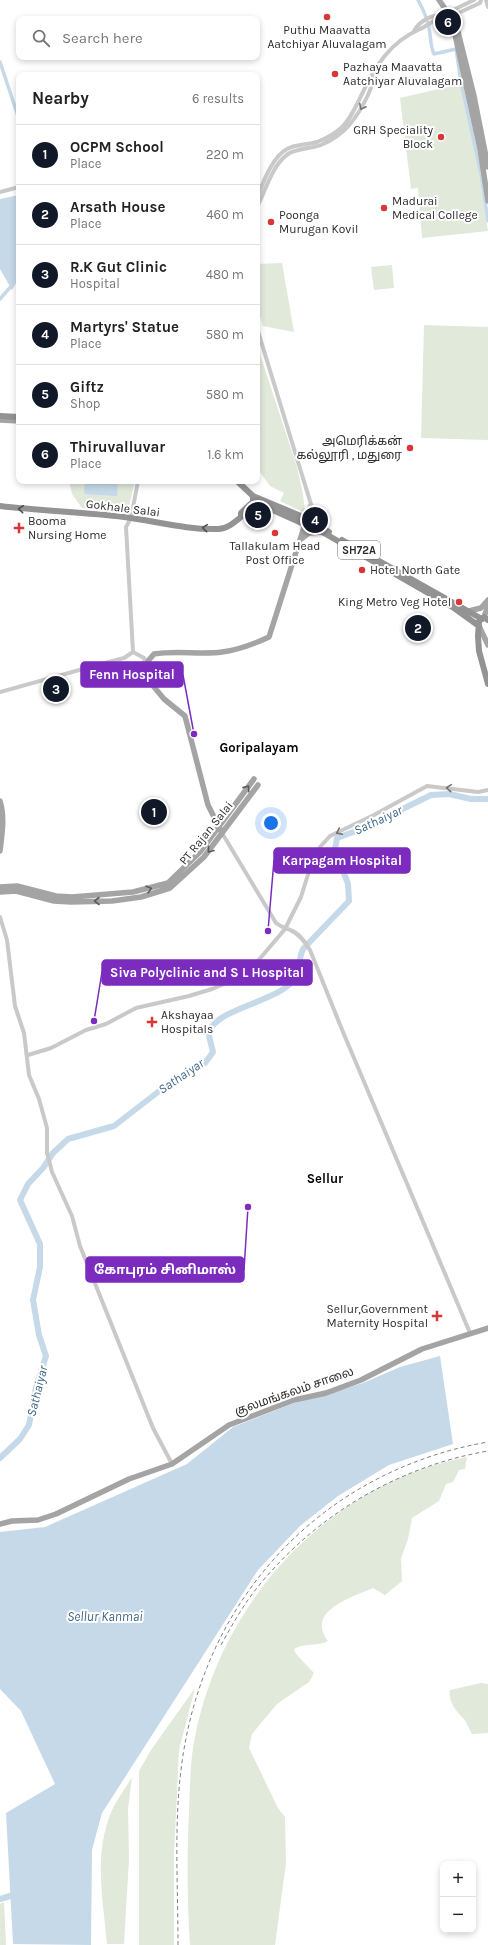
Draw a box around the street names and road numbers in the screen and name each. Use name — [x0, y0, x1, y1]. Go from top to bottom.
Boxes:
street label: Gokhale Salai — [85, 497, 161, 519]
road number: SH72A — [338, 541, 380, 559]
street label: PT Rajan Salai — [176, 799, 236, 867]
street label: குலமங்கலம் சாலை — [233, 1364, 356, 1419]

